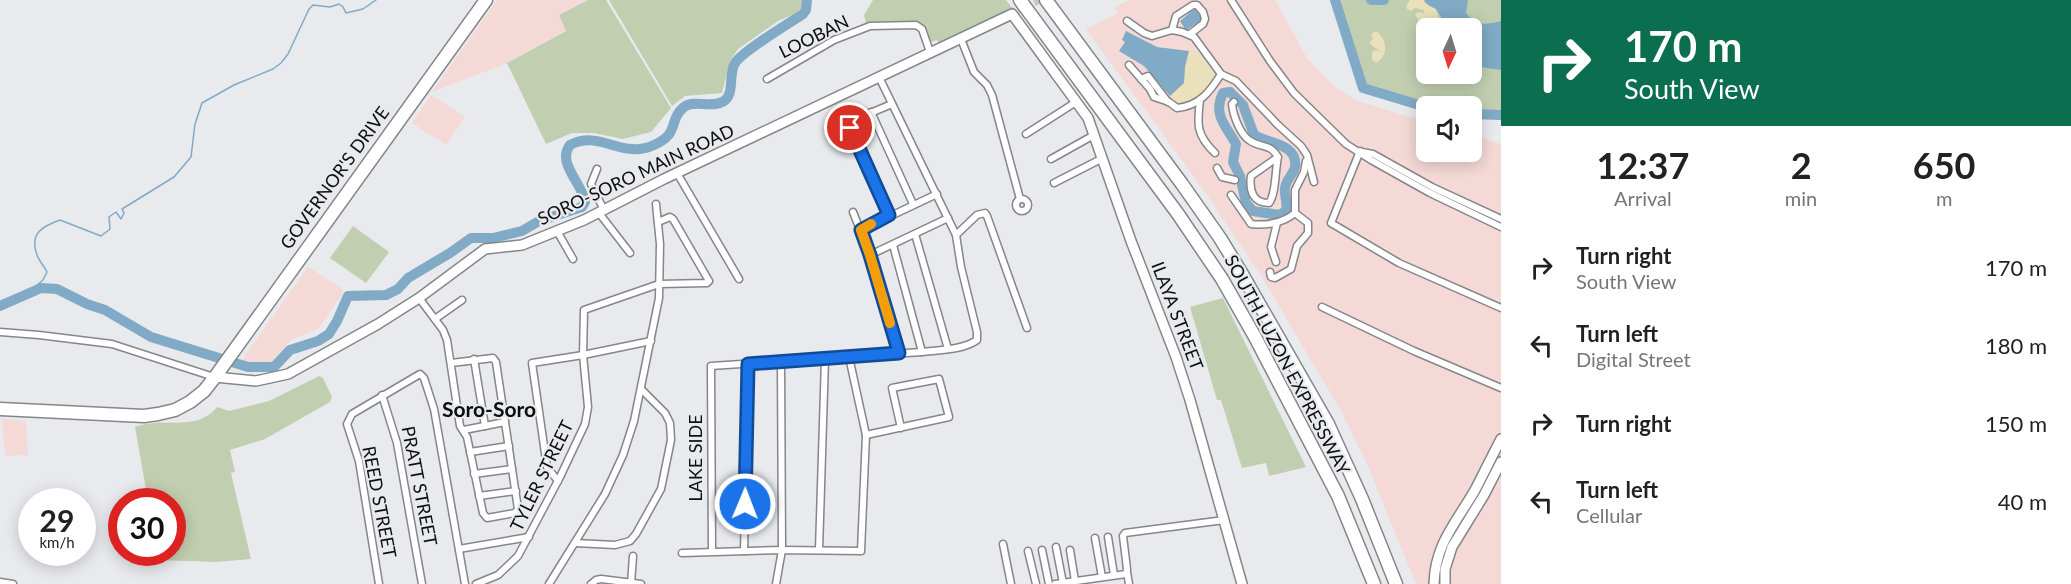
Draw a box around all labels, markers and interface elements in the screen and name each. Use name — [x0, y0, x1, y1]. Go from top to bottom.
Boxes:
street label: LOOBAN — [775, 10, 852, 62]
north arrow — [1416, 18, 1482, 84]
map controls — [1416, 18, 1482, 162]
text: 170 m — [1624, 21, 1742, 71]
icon: right — [1525, 24, 1603, 102]
text: South View — [1624, 72, 1760, 105]
button: sound — [1416, 96, 1482, 162]
street label: GOVERNOR'S DRIVE — [275, 102, 393, 253]
pin — [824, 102, 875, 153]
icon: arrive — [833, 111, 866, 144]
street label: SORO-SORO MAIN ROAD — [534, 119, 737, 229]
text: 12:37 — [1597, 143, 1689, 187]
text: 2 — [1791, 143, 1812, 187]
text: 650 — [1913, 143, 1975, 187]
text: Arrival — [1614, 186, 1672, 210]
text: min — [1785, 186, 1817, 210]
text: m — [1936, 186, 1952, 210]
text: Turn right — [1576, 242, 1671, 269]
street label: SOUTH LUZON EXPRESSWAY — [1220, 251, 1356, 479]
icon: right — [1525, 251, 1558, 284]
text: 170 m — [1985, 254, 2047, 281]
street label: ILAYA STREET — [1147, 258, 1209, 373]
text: South View — [1576, 269, 1677, 293]
text: Turn left — [1576, 320, 1658, 347]
icon: left — [1525, 329, 1558, 362]
text: 180 m — [1985, 332, 2047, 359]
text: Digital Street — [1576, 347, 1691, 371]
district label: Soro-Soro — [442, 396, 536, 421]
icon: right — [1525, 407, 1558, 440]
text: Turn right — [1576, 410, 1671, 437]
text: 150 m — [1985, 410, 2047, 437]
street label: LAKE SIDE — [684, 414, 706, 502]
street label: TYLER STREET — [505, 416, 578, 535]
street label: PRATT STREET — [398, 424, 442, 548]
street label: REED STREET — [358, 444, 402, 560]
position arrow — [713, 472, 777, 536]
text: Turn left — [1576, 476, 1658, 503]
icon: left — [1525, 485, 1558, 518]
speed limit sign: 30 — [108, 488, 186, 566]
text: 40 m — [1998, 488, 2047, 515]
text: 29 — [40, 502, 74, 538]
text: Cellular — [1576, 503, 1642, 527]
text: km/h — [39, 533, 75, 551]

